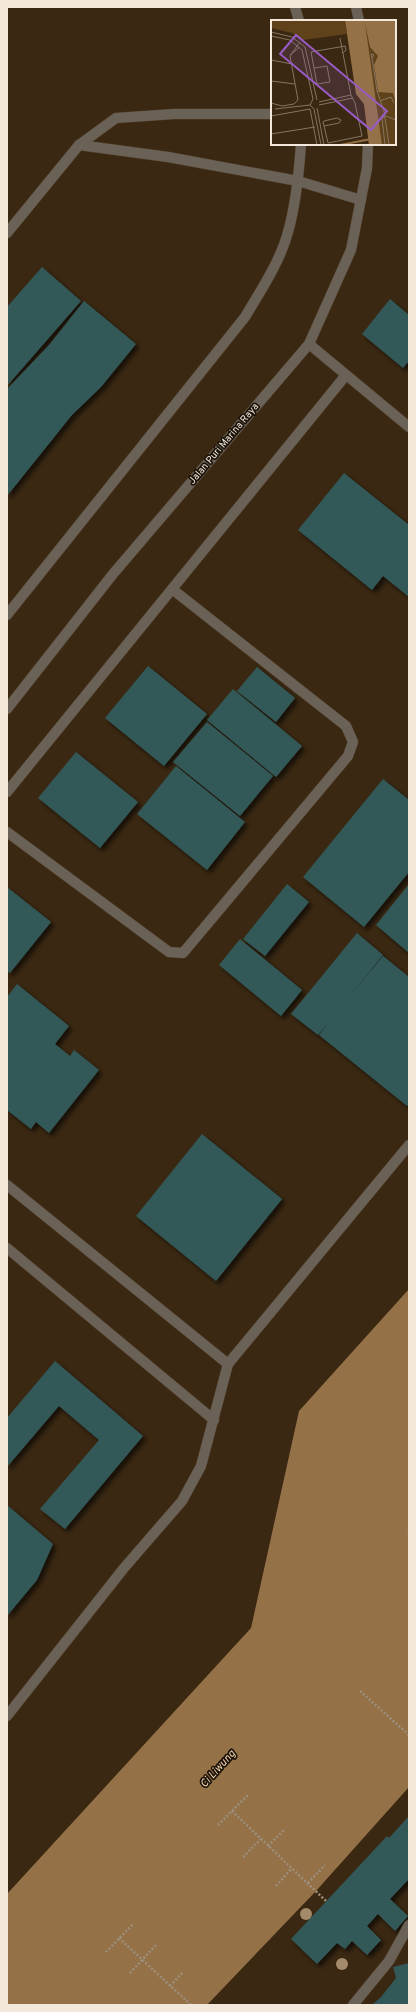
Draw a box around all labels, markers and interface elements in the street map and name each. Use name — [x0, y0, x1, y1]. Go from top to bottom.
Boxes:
inset map — [271, 20, 396, 145]
street label: Jalan Puri Marina Raya — [186, 401, 262, 487]
water label: Ci Liwung — [197, 1746, 239, 1791]

